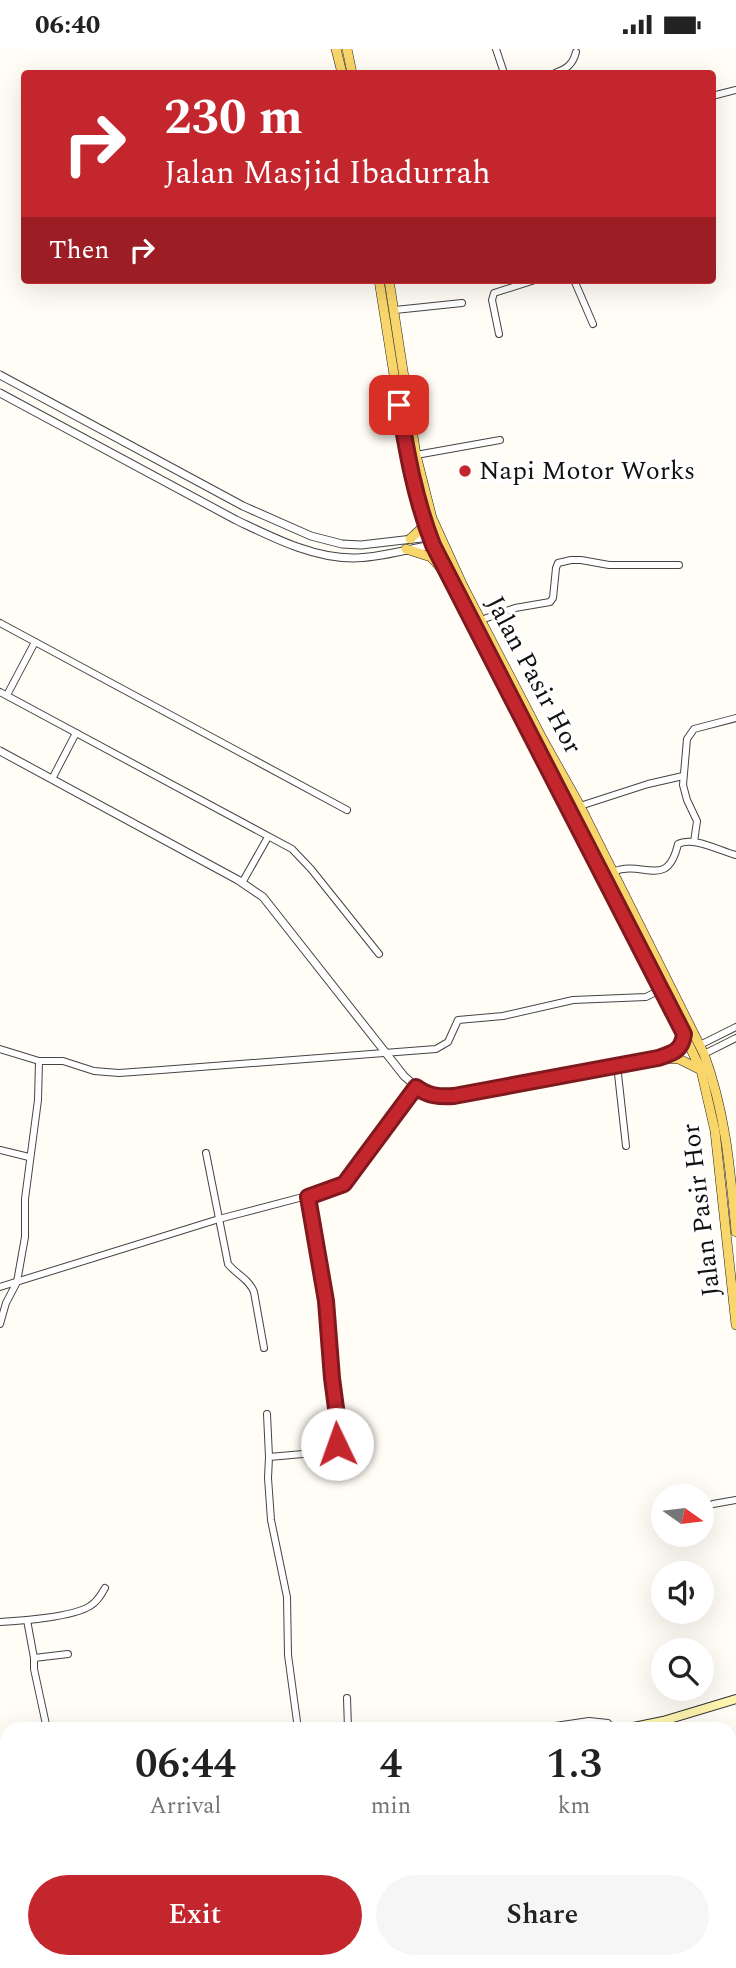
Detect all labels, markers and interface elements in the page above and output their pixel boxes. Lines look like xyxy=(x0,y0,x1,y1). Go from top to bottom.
text: 06:40 xyxy=(35,5,100,45)
text: 230 m xyxy=(164,81,303,156)
icon: right xyxy=(49,98,140,189)
text: Jalan Masjid Ibadurrah xyxy=(164,149,491,198)
text: Then xyxy=(49,230,109,270)
icon: right xyxy=(123,231,161,269)
pin xyxy=(369,375,429,435)
icon: arrive xyxy=(380,386,418,424)
place label: Napi Motor Works xyxy=(479,451,695,491)
marker: Napi Motor Works xyxy=(457,463,473,479)
street label: Jalan Pasir Hor xyxy=(475,589,593,761)
street label: Jalan Pasir Hor xyxy=(671,1121,731,1299)
position arrow xyxy=(300,1407,374,1481)
north arrow xyxy=(651,1484,714,1547)
map controls xyxy=(651,1484,714,1701)
button: sound xyxy=(651,1561,714,1624)
button: search xyxy=(651,1638,714,1701)
text: 06:44 xyxy=(135,1733,236,1796)
text: 4 xyxy=(380,1733,402,1796)
text: 1.3 xyxy=(546,1733,602,1796)
text: Arrival xyxy=(150,1789,221,1824)
text: min xyxy=(371,1789,411,1824)
text: km xyxy=(558,1789,590,1824)
button: Exit xyxy=(28,1875,362,1955)
button: Share xyxy=(376,1875,709,1955)

